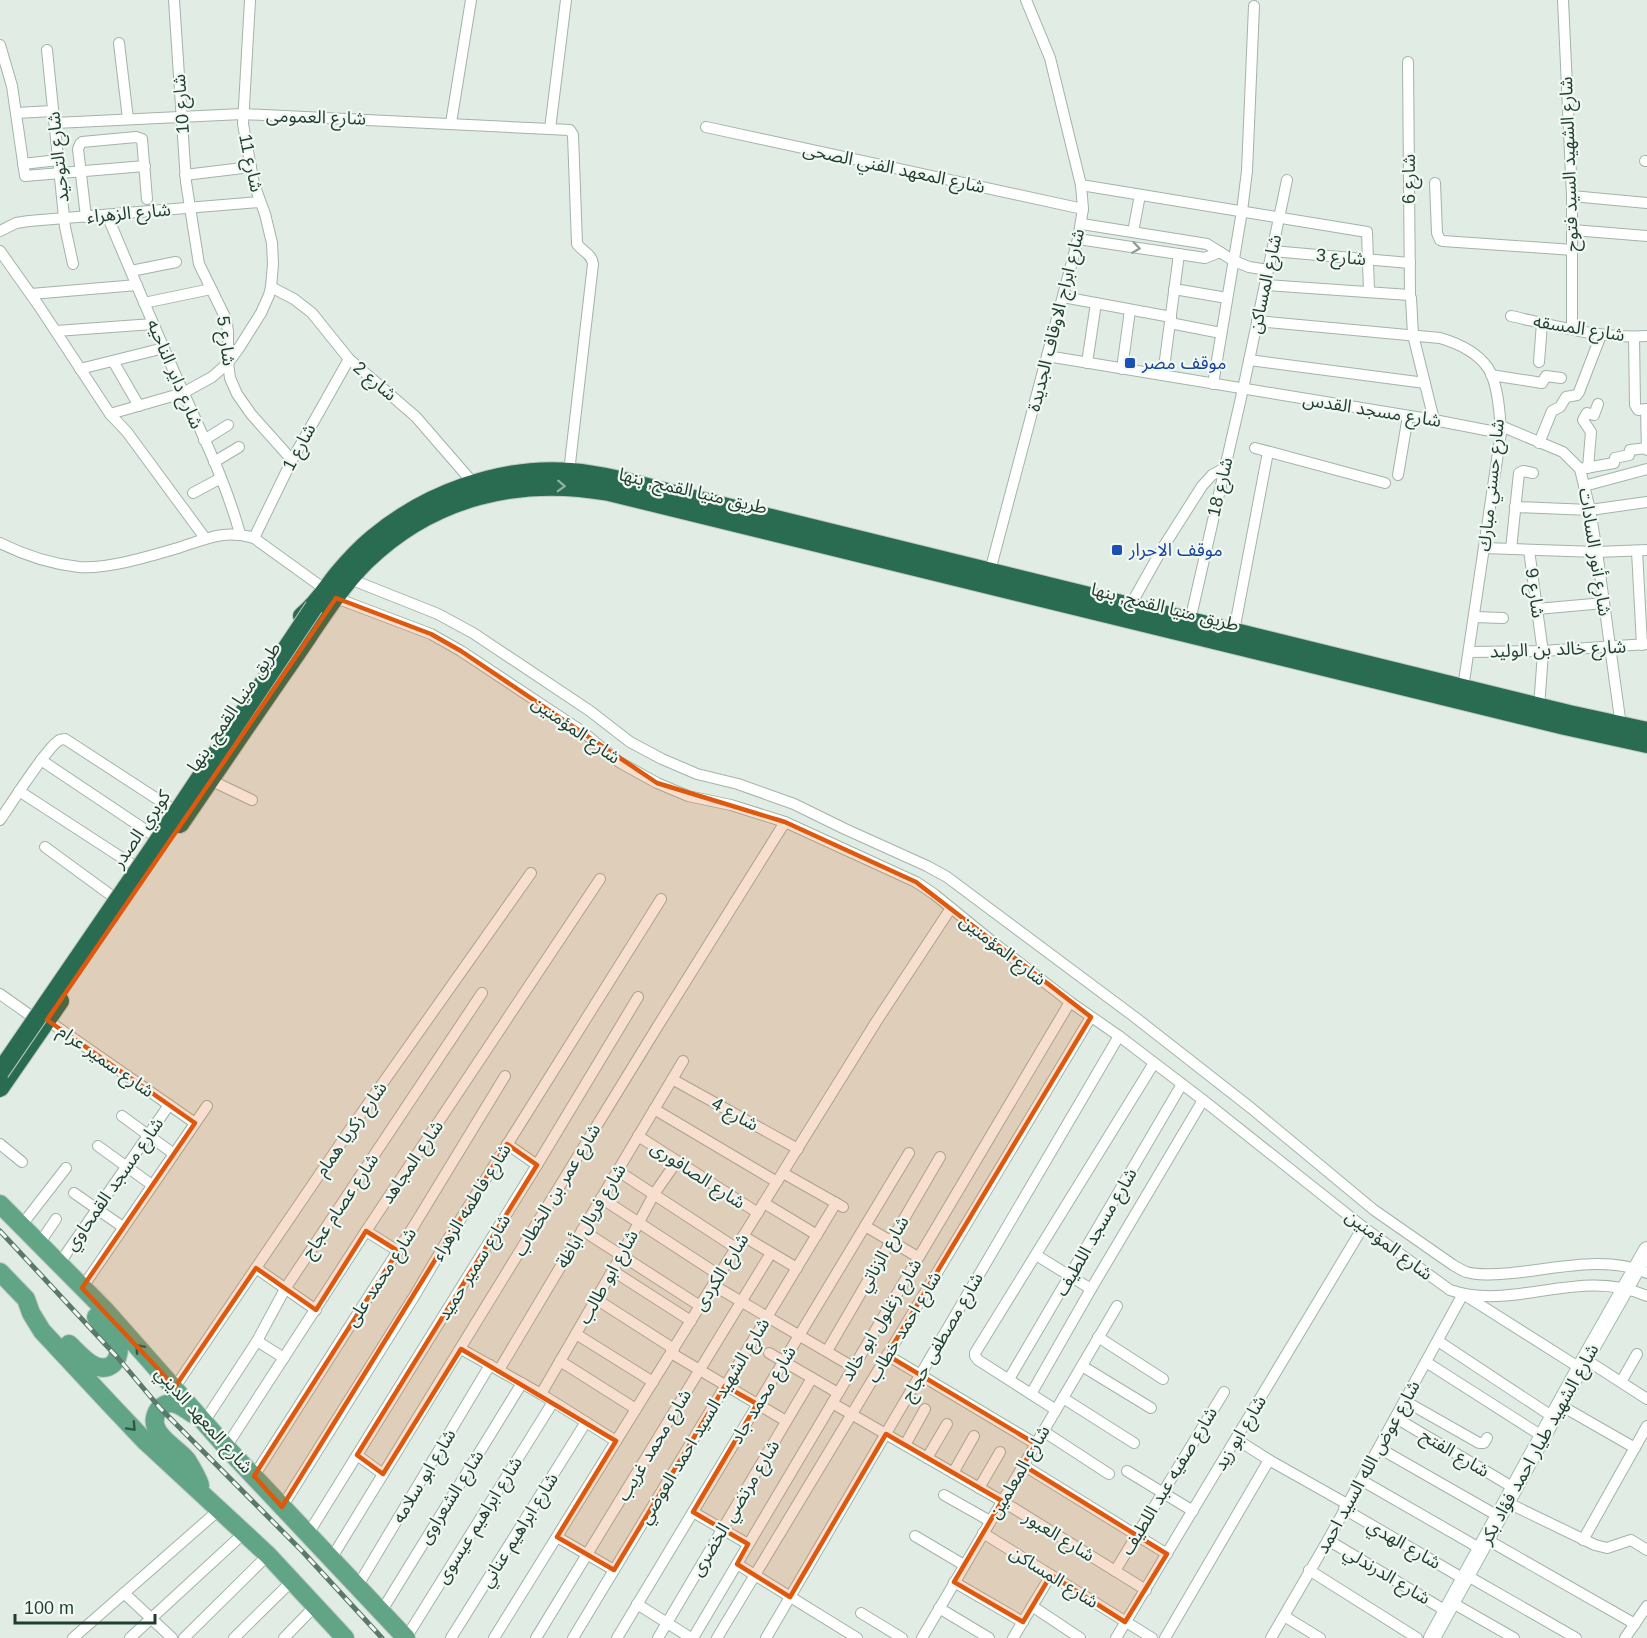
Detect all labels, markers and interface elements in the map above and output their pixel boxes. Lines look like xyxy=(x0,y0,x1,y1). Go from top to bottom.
street label: شارع 10 xyxy=(169,73,197,135)
street label: شارع الشهيد السيد فتوح xyxy=(1556,76,1586,252)
street label: شارع العمومى xyxy=(266,105,366,133)
street label: شارع التوحيد xyxy=(43,110,77,203)
street label: شارع 11 xyxy=(231,132,267,195)
street label: شارع المعهد الفني الصحى xyxy=(800,139,987,201)
street label: شارع 6 xyxy=(1399,154,1423,204)
street label: شارع الزهراء xyxy=(86,199,172,231)
street label: شارع ابراج الاوقاف الجديدة xyxy=(1024,227,1092,414)
street label: شارع المساكن xyxy=(1245,233,1289,336)
one-way arrow xyxy=(1131,241,1141,253)
street label: شارع 3 xyxy=(1315,245,1367,273)
street label: شارع المسقه xyxy=(1531,311,1626,349)
street label: شارع 5 xyxy=(209,315,239,368)
street label: شارع داير الناحيه xyxy=(139,316,207,433)
place label: موقف مصر xyxy=(1141,353,1226,374)
marker: موقف مصر xyxy=(1123,356,1137,370)
street label: شارع 2 xyxy=(347,357,401,408)
street label: شارع مسجد القدس xyxy=(1301,389,1443,435)
street label: شارع حسني مبارك xyxy=(1474,418,1512,553)
street label: شارع 1 xyxy=(278,420,323,476)
street label: شارع 18 xyxy=(1203,455,1240,519)
street label: طريق منيا القمح, بنها xyxy=(616,464,769,521)
one-way arrow xyxy=(556,480,565,492)
street label: شارع أنور السادات xyxy=(1571,486,1616,618)
place label: موقف الاحرار xyxy=(1128,540,1223,561)
marker: موقف الاحرار xyxy=(1110,543,1124,557)
street label: شارع 9 xyxy=(1518,567,1548,620)
street label: طريق منيا القمح, بنها xyxy=(1088,579,1241,638)
street label: شارع خالد بن الوليد xyxy=(1489,637,1627,665)
street label: طريق منيا القمح, بنها xyxy=(183,639,287,777)
street label: شارع المؤمنين xyxy=(526,692,624,771)
street label: كوبري الصدر xyxy=(107,786,177,874)
street label: شارع المؤمنين xyxy=(954,910,1050,993)
street label: شارع سمير عرام xyxy=(52,1021,158,1105)
street label: شارع زكريا همام xyxy=(311,1078,394,1182)
street label: شارع 4 xyxy=(706,1093,762,1138)
street label: شارع مسجد القمحاوي xyxy=(61,1114,171,1257)
street label: شارع المجاهد xyxy=(377,1117,450,1210)
street label: شارع عمر بن الخطاب xyxy=(510,1120,608,1262)
street label: شارع الصافورى xyxy=(645,1137,749,1216)
street label: شارع فاطمه الزهراء xyxy=(427,1140,518,1266)
street label: شارع عصام عجاج xyxy=(297,1150,386,1265)
street label: شارع فريال أباظة xyxy=(551,1160,633,1274)
street label: شارع مسجد اللطيف xyxy=(1051,1164,1144,1302)
street label: شارع المؤمنين xyxy=(1339,1206,1436,1287)
street label: شارع سمير حميد xyxy=(434,1210,518,1326)
street label: شارع الزناتي xyxy=(853,1212,916,1298)
street label: شارع محمد على xyxy=(342,1224,424,1332)
street label: شارع ابو طالب xyxy=(574,1226,646,1329)
street label: شارع الكردى xyxy=(689,1230,756,1316)
street label: شارع زغلول ابو خالد xyxy=(837,1255,929,1387)
street label: شارع احمد خطاب xyxy=(863,1268,949,1388)
street label: شارع مصطفى حجاج xyxy=(897,1269,990,1407)
street label: شارع الشهيد السيد احمد العوضي xyxy=(635,1314,777,1530)
street label: شارع الشهيد طيار احمد فؤاد بكر xyxy=(1475,1340,1606,1550)
street label: شارع محمد جاد xyxy=(726,1343,803,1450)
one-way arrow xyxy=(135,1344,146,1354)
street label: شارع المعهد الديني xyxy=(148,1363,257,1480)
street label: شارع عوض الله السيد احمد xyxy=(1312,1377,1427,1559)
street label: شارع محمد غريب xyxy=(613,1386,699,1507)
street label: شارع ابو زيد xyxy=(1210,1392,1274,1476)
street label: شارع صفيه عبد اللطيف xyxy=(1117,1403,1225,1561)
one-way arrow xyxy=(125,1420,136,1431)
street label: شارع المعلمين xyxy=(984,1422,1057,1524)
street label: شارع الفتح xyxy=(1415,1425,1493,1485)
street label: شارع ابو سلامه xyxy=(388,1426,463,1529)
street label: شارع مرتضي الخضرى xyxy=(686,1436,787,1582)
street label: شارع الشعراوى xyxy=(414,1447,491,1550)
street label: شارع ابراهيم عيسوى xyxy=(432,1453,529,1589)
street label: شارع ابراهيم عناني xyxy=(476,1469,566,1593)
street label: شارع العبور xyxy=(1017,1506,1098,1569)
street label: شارع الهدي xyxy=(1362,1515,1444,1576)
street label: شارع الدرندلي xyxy=(1338,1541,1434,1612)
street label: شارع المساكن xyxy=(1004,1542,1102,1616)
scale bar xyxy=(15,1587,154,1625)
text: 100 m xyxy=(24,1598,74,1618)

